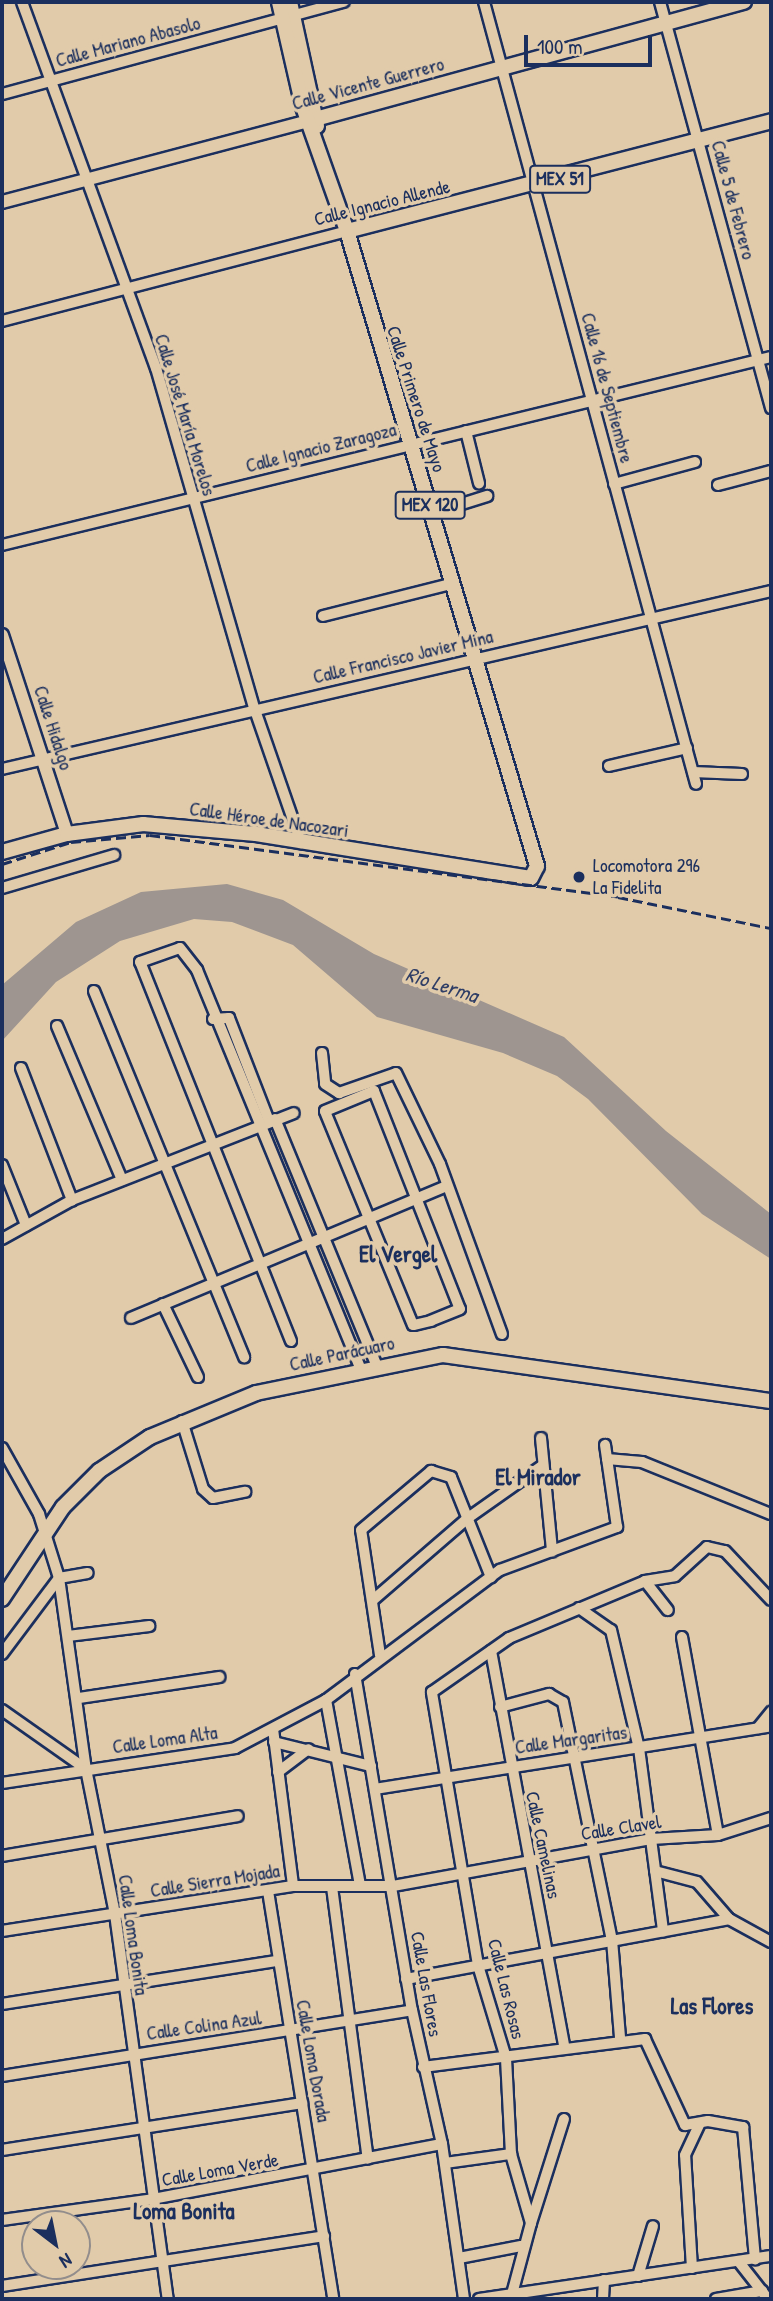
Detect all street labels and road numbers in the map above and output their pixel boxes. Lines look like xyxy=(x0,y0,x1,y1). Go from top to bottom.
street label: Calle Mariano Abasolo xyxy=(53,12,203,72)
street label: Calle Vicente Guerrero xyxy=(290,53,446,115)
street label: Calle 5 de Febrero xyxy=(706,138,760,262)
road number: MEX 51 xyxy=(528,164,592,194)
street label: Calle Ignacio Allende xyxy=(312,175,452,231)
street label: Calle 16 de Septiembre xyxy=(576,310,638,466)
street label: Calle Primero de Mayo xyxy=(382,323,450,475)
street label: Calle José María Morelos xyxy=(150,331,220,499)
street label: Calle Ignacio Zaragoza xyxy=(243,418,399,478)
road number: MEX 120 xyxy=(393,490,467,520)
street label: Calle Francisco Javier Mina xyxy=(311,625,495,689)
street label: Calle Hidalgo xyxy=(29,683,77,773)
street label: Calle Héroe de Nacozari xyxy=(188,798,350,842)
street label: Calle Parácuaro xyxy=(287,1332,397,1376)
street label: Calle Loma Alta xyxy=(111,1721,219,1759)
street label: Calle Margaritas xyxy=(514,1721,628,1759)
street label: Calle Camelinas xyxy=(521,1789,565,1901)
street label: Calle Clavel xyxy=(579,1810,663,1846)
street label: Calle Sierra Mojada xyxy=(149,1860,281,1902)
street label: Calle Loma Bonita xyxy=(113,1873,153,1997)
street label: Calle Las Flores xyxy=(406,1930,446,2038)
street label: Calle Las Rosas xyxy=(483,1936,529,2042)
street label: Calle Loma Dorada xyxy=(291,1998,335,2124)
street label: Calle Colina Azul xyxy=(145,2007,263,2045)
street label: Calle Loma Verde xyxy=(160,2149,280,2191)

